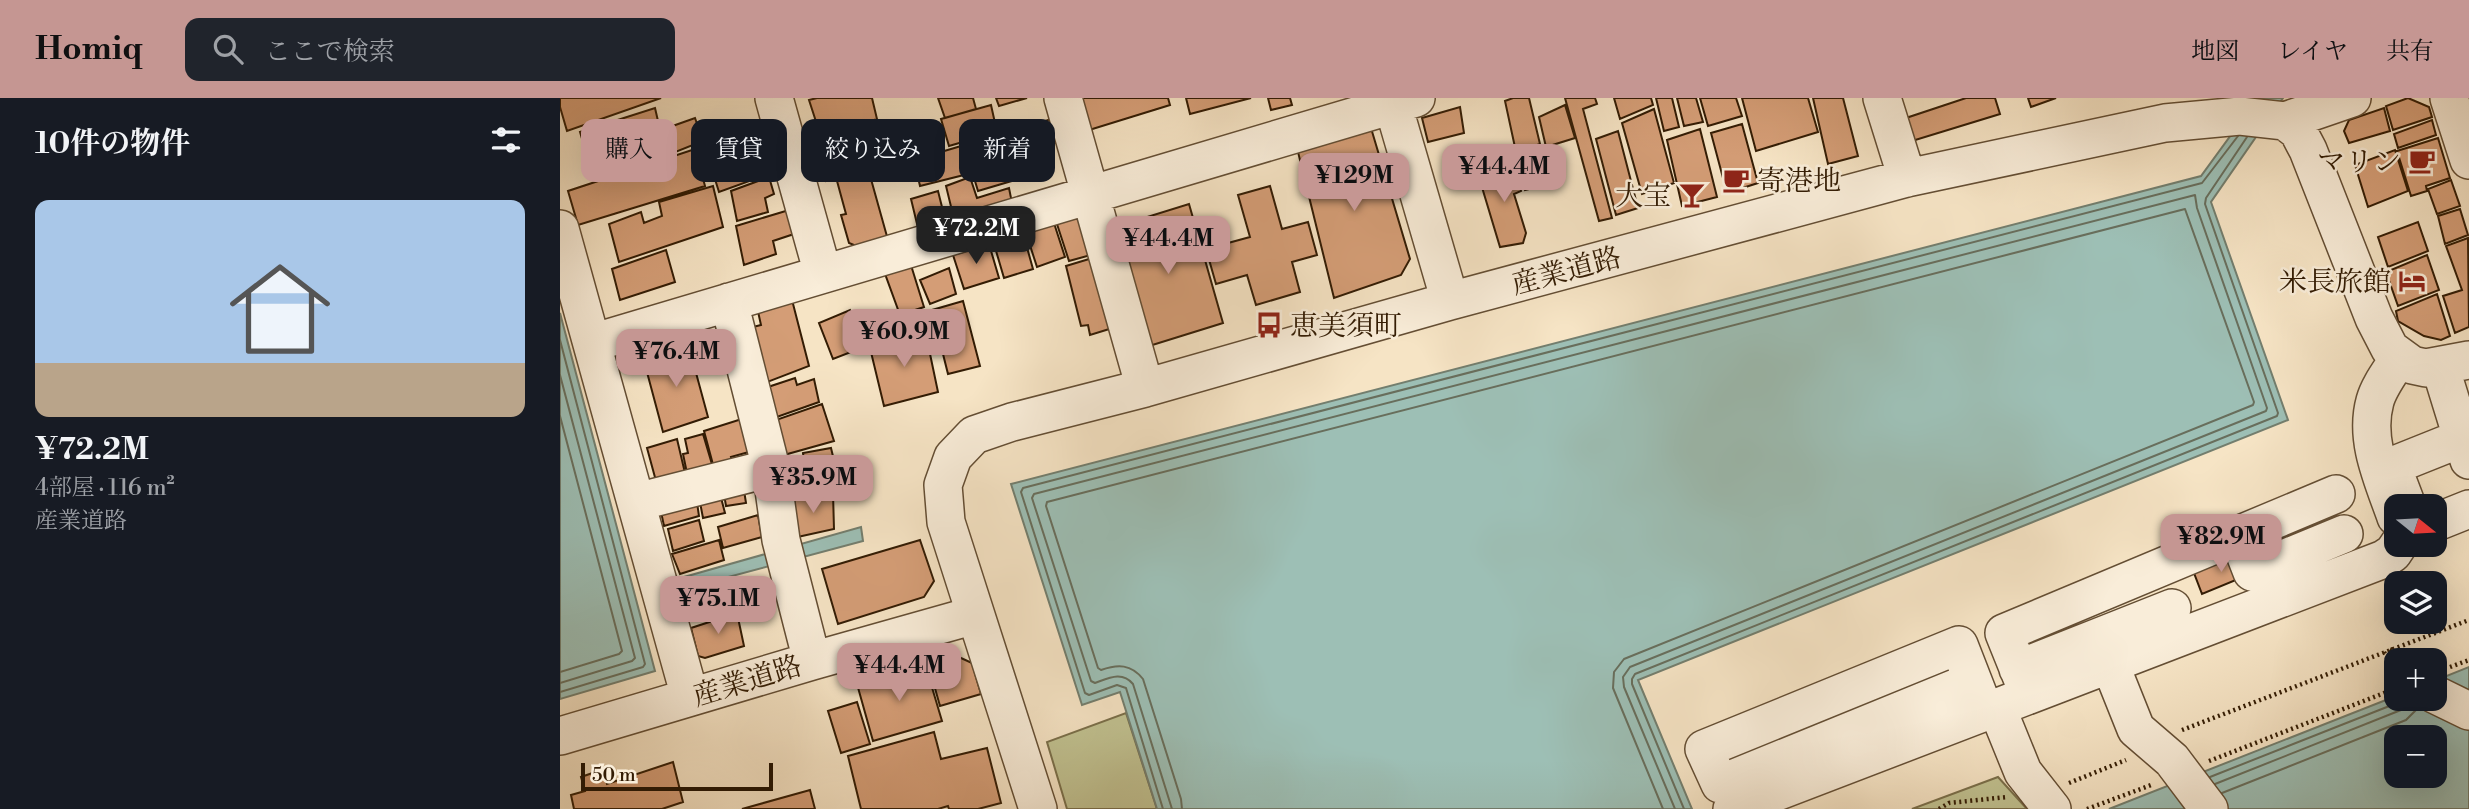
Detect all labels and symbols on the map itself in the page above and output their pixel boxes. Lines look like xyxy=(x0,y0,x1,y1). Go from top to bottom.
pin: ¥44.4M xyxy=(1447,144,1561,204)
place label: マリン xyxy=(2317,145,2401,180)
cafe icon: マリン xyxy=(2407,146,2437,176)
pin: ¥129M xyxy=(1305,153,1403,213)
place label: 寄港地 xyxy=(1757,164,1841,199)
cafe icon: 寄港地 xyxy=(1721,165,1751,195)
place label: 大宝 xyxy=(1615,179,1671,214)
bar icon: 大宝 xyxy=(1677,180,1707,210)
pin: ¥72.2M xyxy=(919,206,1033,266)
pin: ¥44.4M xyxy=(1111,216,1225,276)
street label: 産業道路 xyxy=(1508,240,1625,303)
place label: 米長旅館 xyxy=(2279,265,2391,300)
hotel icon: 米長旅館 xyxy=(2397,266,2427,296)
place label: 恵美須町 xyxy=(1290,309,1402,344)
pin: ¥60.9M xyxy=(847,310,961,369)
bus stop icon: 恵美須町 xyxy=(1254,310,1284,340)
pin: ¥76.4M xyxy=(619,330,733,389)
pin: ¥35.9M xyxy=(756,456,870,515)
north arrow xyxy=(2384,494,2446,556)
pin: ¥82.9M xyxy=(2164,514,2278,574)
pin: ¥75.1M xyxy=(661,576,775,636)
pin: ¥44.4M xyxy=(842,644,956,703)
street label: 産業道路 xyxy=(689,648,806,715)
scale bar xyxy=(581,760,774,792)

